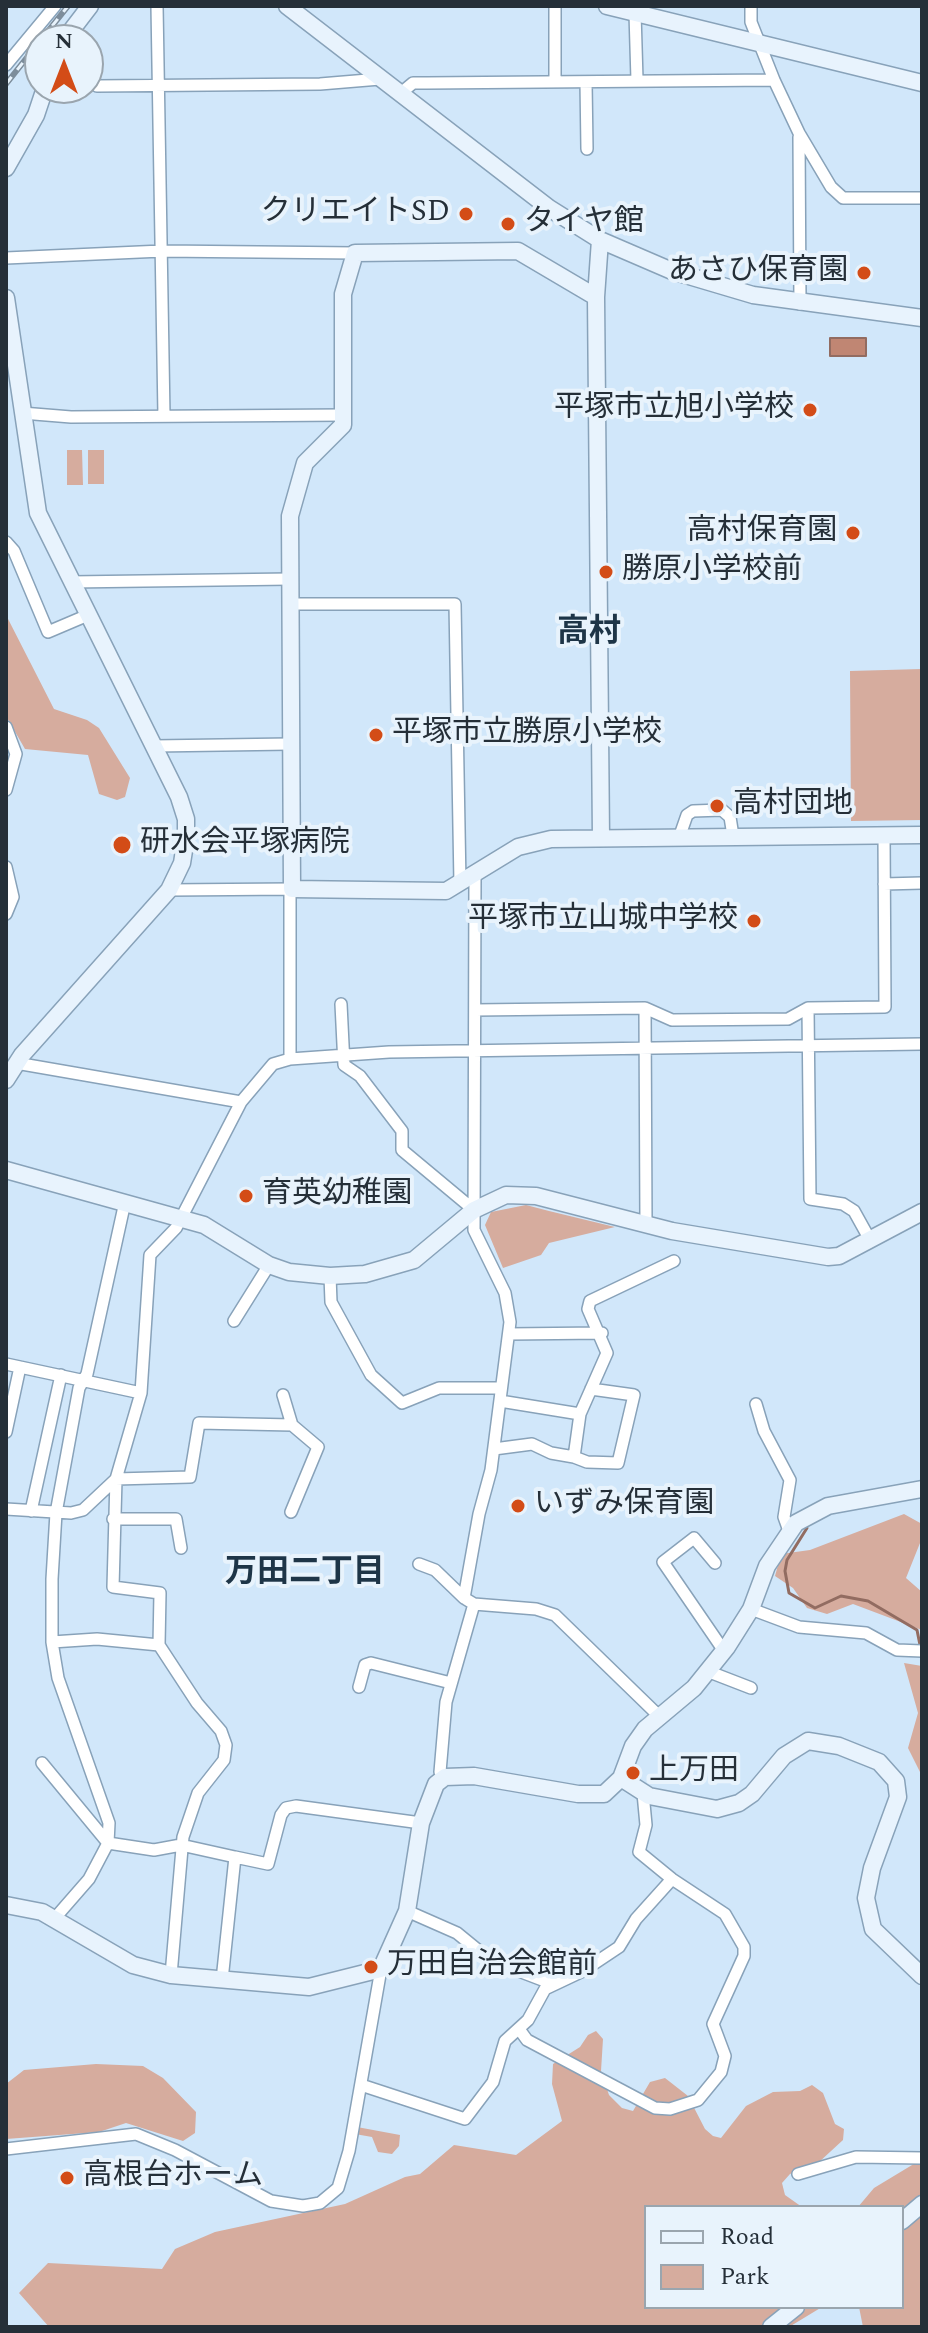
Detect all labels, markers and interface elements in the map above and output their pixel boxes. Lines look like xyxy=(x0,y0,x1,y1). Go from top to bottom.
north arrow xyxy=(24,24,104,104)
text: N xyxy=(55,25,73,58)
place label: クリエイトSD xyxy=(261,196,450,232)
marker: クリエイトSD xyxy=(457,205,475,223)
place label: タイヤ館 xyxy=(524,206,644,242)
marker: タイヤ館 xyxy=(499,215,517,233)
place label: あさひ保育園 xyxy=(668,255,848,291)
marker: あさひ保育園 xyxy=(855,264,873,282)
place label: 平塚市立旭小学校 xyxy=(554,392,794,428)
marker: 平塚市立旭小学校 xyxy=(801,401,819,419)
place label: 高村保育園 xyxy=(687,515,837,551)
marker: 高村保育園 xyxy=(844,524,862,542)
place label: 勝原小学校前 xyxy=(622,554,802,590)
marker: 勝原小学校前 xyxy=(597,563,615,581)
district label: 高村 xyxy=(557,616,621,654)
place label: 平塚市立勝原小学校 xyxy=(392,717,662,753)
marker: 平塚市立勝原小学校 xyxy=(367,726,385,744)
place label: 高村団地 xyxy=(733,788,853,824)
marker: 高村団地 xyxy=(708,797,726,815)
place label: 研水会平塚病院 xyxy=(140,827,350,863)
marker: 研水会平塚病院 xyxy=(111,834,133,856)
place label: 平塚市立山城中学校 xyxy=(468,903,738,939)
marker: 平塚市立山城中学校 xyxy=(745,912,763,930)
place label: 育英幼稚園 xyxy=(262,1178,412,1214)
marker: 育英幼稚園 xyxy=(237,1187,255,1205)
place label: いずみ保育園 xyxy=(534,1488,714,1524)
marker: いずみ保育園 xyxy=(509,1497,527,1515)
district label: 万田二丁目 xyxy=(225,1556,385,1594)
place label: 上万田 xyxy=(649,1755,739,1791)
marker: 上万田 xyxy=(624,1764,642,1782)
place label: 万田自治会館前 xyxy=(387,1949,597,1985)
marker: 万田自治会館前 xyxy=(362,1958,380,1976)
place label: 高根台ホーム xyxy=(83,2160,263,2196)
marker: 高根台ホーム xyxy=(58,2169,76,2187)
legend xyxy=(644,2205,904,2309)
text: Road xyxy=(720,2219,774,2255)
text: Park xyxy=(720,2259,770,2295)

